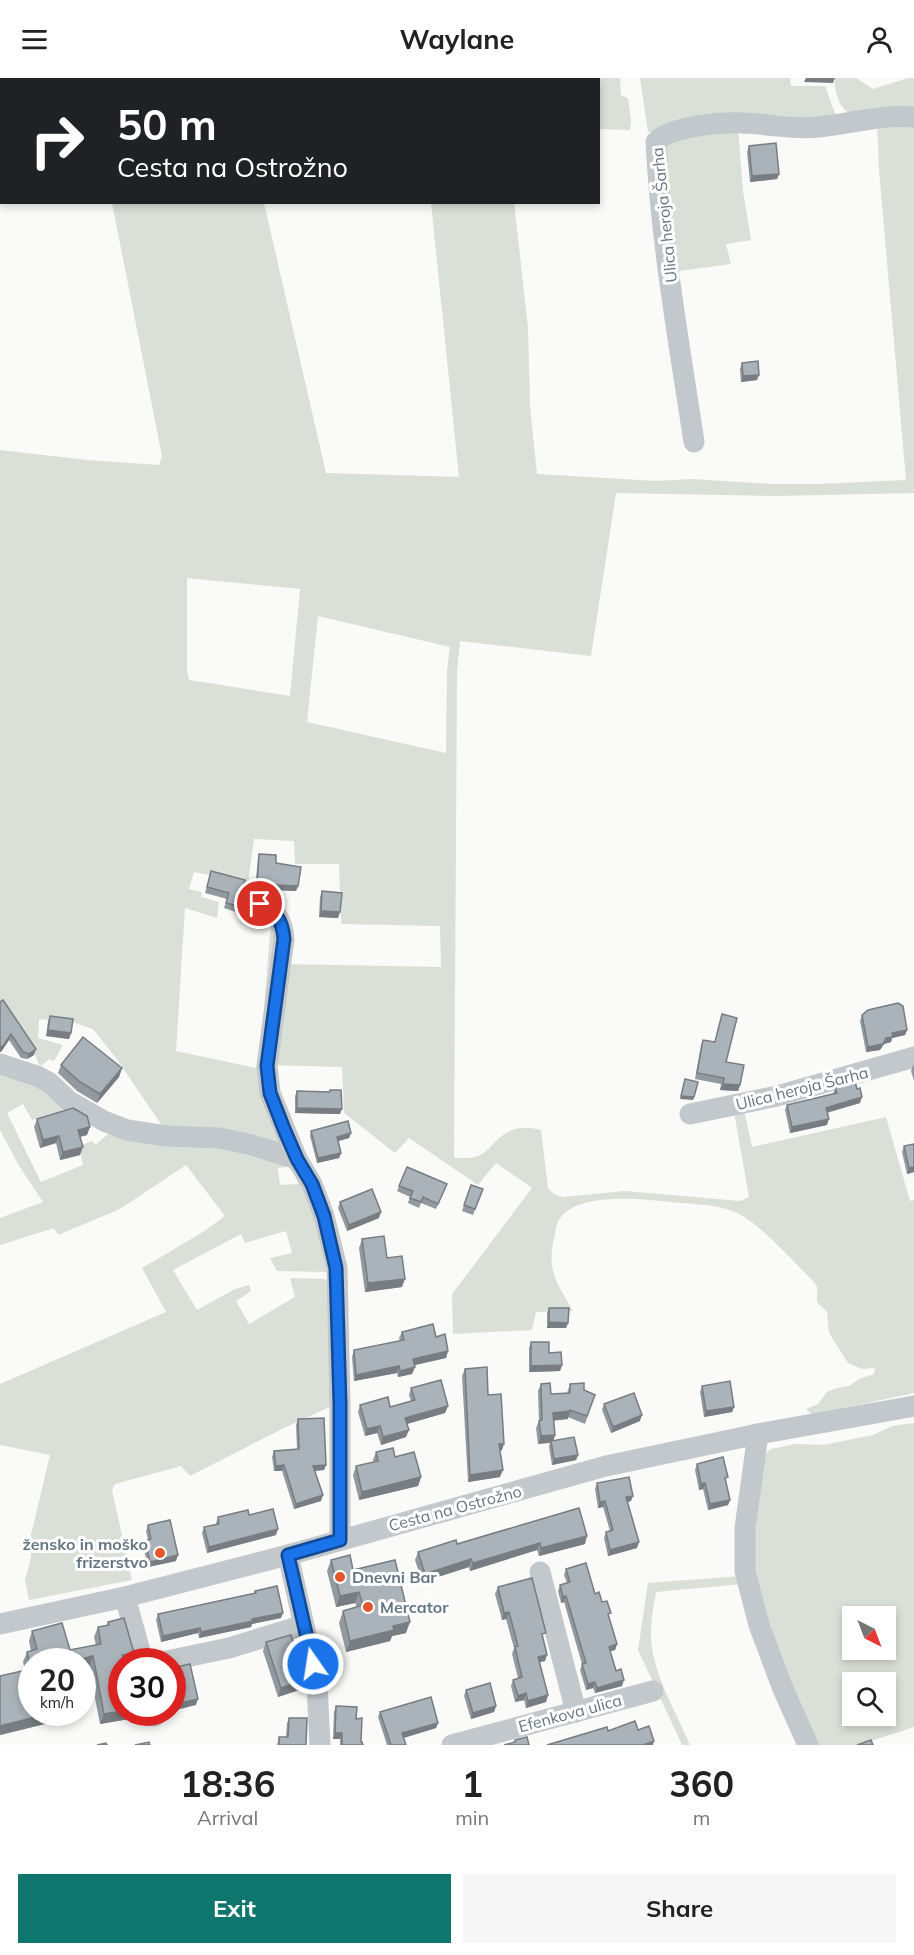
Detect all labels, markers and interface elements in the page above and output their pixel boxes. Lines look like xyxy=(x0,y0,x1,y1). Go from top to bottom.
text: Waylane xyxy=(400,22,514,56)
icon: menu xyxy=(18,23,51,56)
icon: person xyxy=(863,23,896,56)
text: 50 m xyxy=(117,98,217,151)
icon: right xyxy=(18,102,96,180)
street label: Ulica heroja Šarha xyxy=(647,146,681,284)
text: Cesta na Ostrožno xyxy=(117,150,348,184)
pin xyxy=(234,878,285,929)
icon: arrive xyxy=(243,887,276,920)
street label: Ulica heroja Šarha xyxy=(734,1062,870,1114)
street label: Cesta na Ostrožno xyxy=(386,1481,524,1535)
place label: žensko in moško frizerstvo xyxy=(23,1534,148,1572)
marker: žensko in moško frizerstvo xyxy=(153,1546,167,1560)
place label: Dnevni Bar xyxy=(352,1567,437,1587)
marker: Dnevni Bar xyxy=(333,1570,347,1584)
place label: Mercator xyxy=(380,1597,449,1617)
marker: Mercator xyxy=(361,1600,375,1614)
north arrow xyxy=(842,1606,896,1660)
map controls xyxy=(842,1606,896,1726)
position arrow xyxy=(281,1632,345,1696)
speed limit sign: 30 xyxy=(108,1648,186,1726)
text: 20 xyxy=(39,1661,75,1699)
button: search xyxy=(842,1672,896,1726)
street label: Efenkova ulica xyxy=(516,1690,624,1736)
text: km/h xyxy=(40,1693,74,1712)
text: 18:36 xyxy=(180,1761,275,1806)
text: 1 xyxy=(461,1761,483,1806)
text: 360 xyxy=(669,1761,734,1806)
text: Arrival xyxy=(197,1805,258,1830)
text: min xyxy=(455,1805,489,1830)
text: m xyxy=(693,1805,710,1830)
button: Exit xyxy=(18,1874,451,1943)
button: Share xyxy=(463,1874,896,1943)

